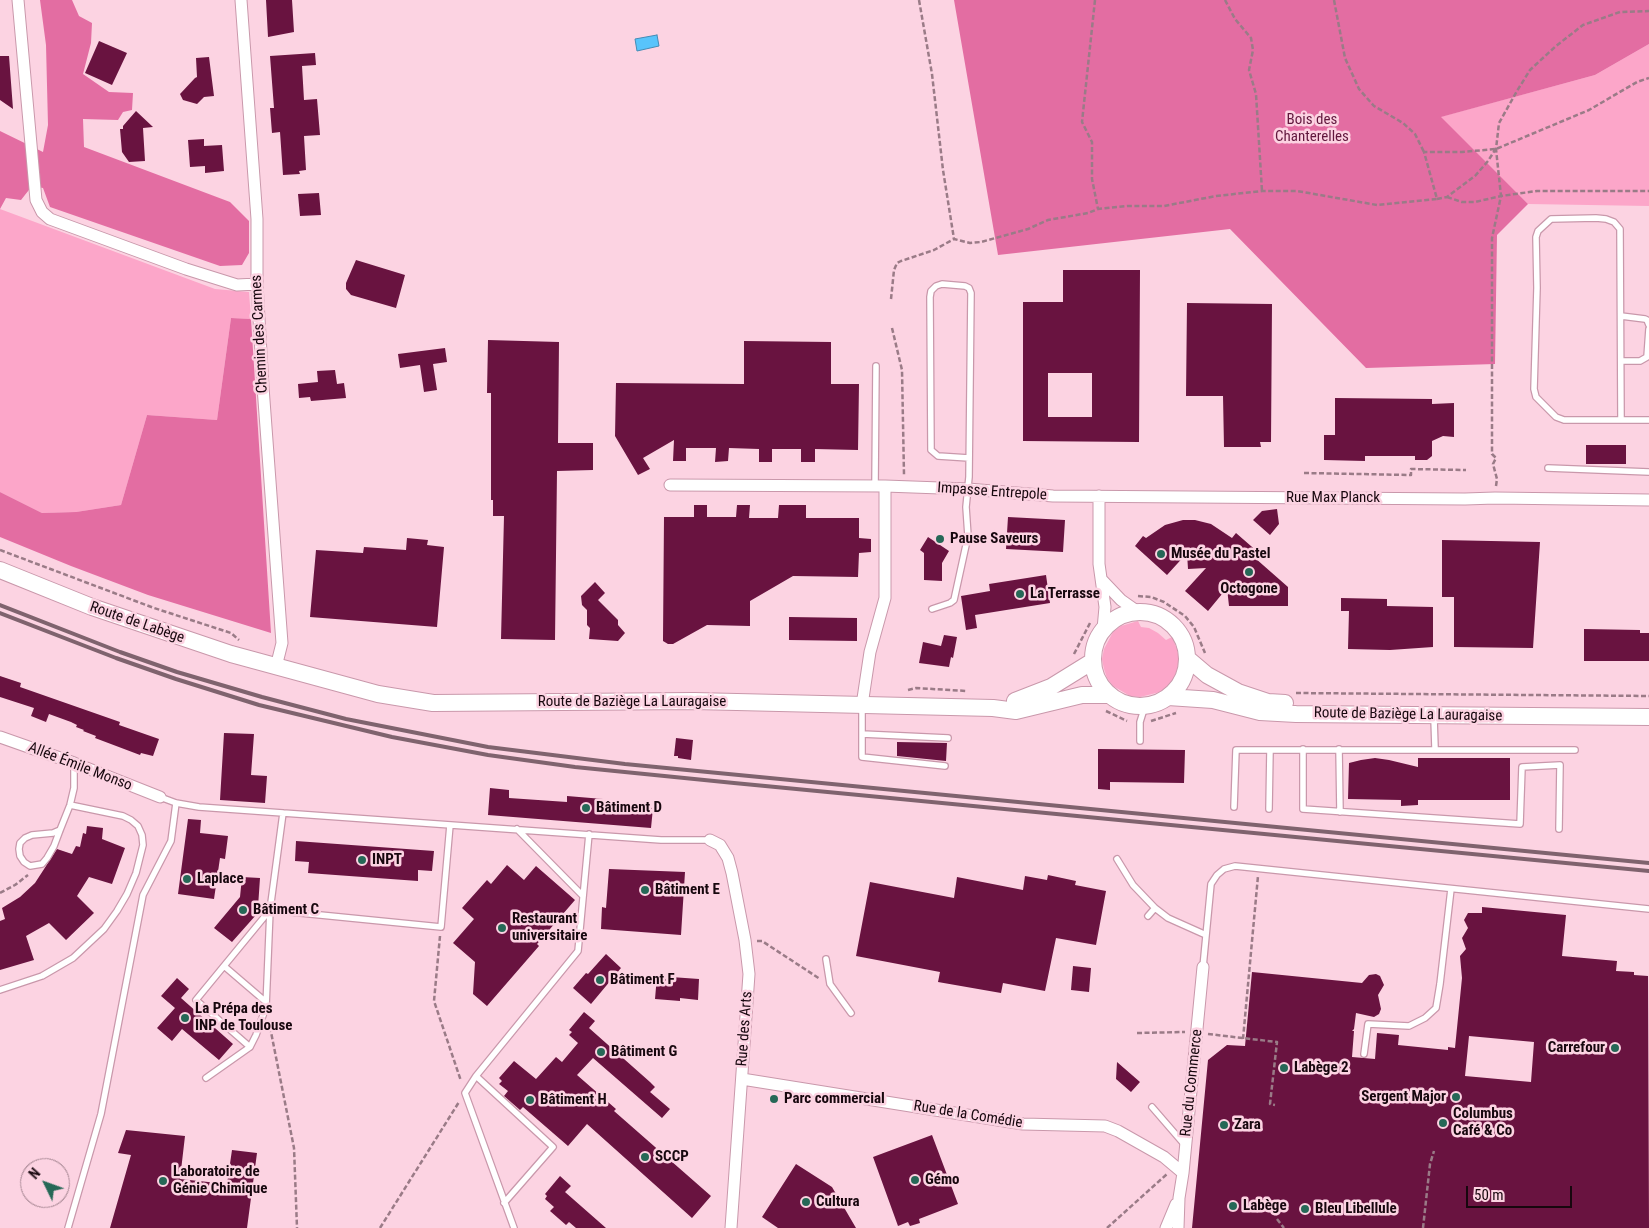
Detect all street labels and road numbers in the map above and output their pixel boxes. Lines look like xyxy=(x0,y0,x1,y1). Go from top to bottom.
street label: Chemin des Carmes xyxy=(248,274,272,394)
street label: Impasse Entrepole xyxy=(937,479,1047,505)
street label: Rue Max Planck xyxy=(1286,489,1380,507)
street label: Route de Labège xyxy=(87,598,187,648)
street label: Route de Baziège La Lauragaise xyxy=(538,693,726,711)
street label: Route de Baziège La Lauragaise xyxy=(1314,704,1502,726)
street label: Allée Émile Monso xyxy=(26,739,134,795)
street label: Rue des Arts xyxy=(733,991,757,1067)
street label: Rue du Commerce xyxy=(1177,1028,1207,1138)
street label: Rue de la Comédie xyxy=(912,1098,1024,1132)

